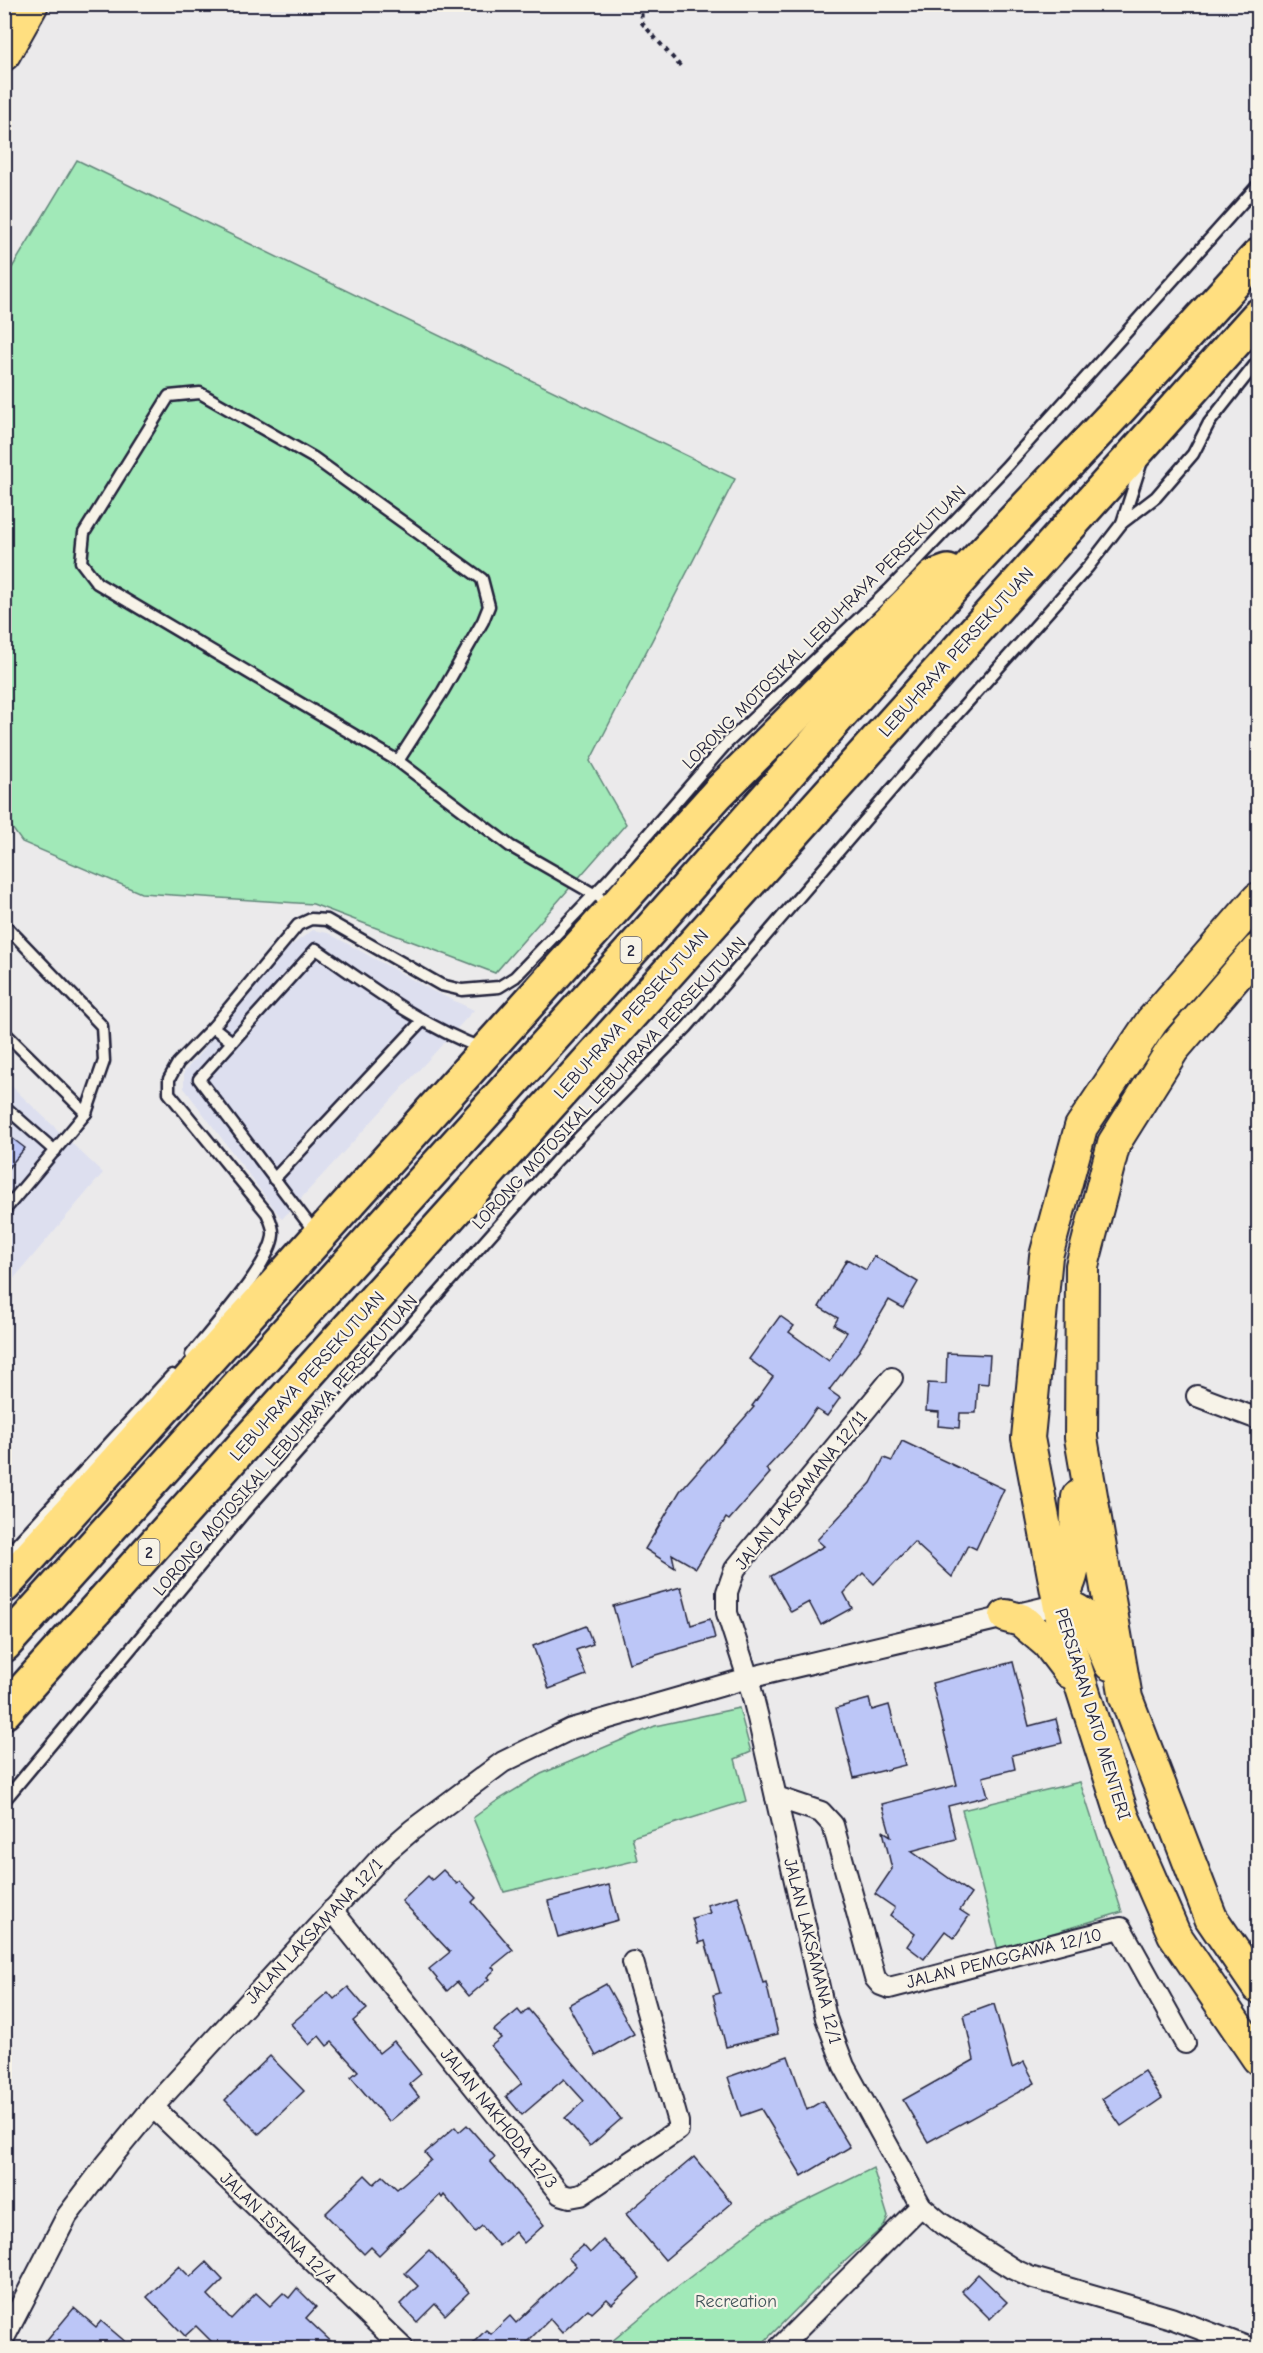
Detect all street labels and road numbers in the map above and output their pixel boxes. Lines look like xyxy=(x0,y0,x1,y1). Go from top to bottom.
street label: LORONG MOTOSIKAL LEBUHRAYA PERSEKUTUAN xyxy=(678,481,970,773)
street label: LEBUHRAYA PERSEKUTUAN xyxy=(874,563,1038,741)
street label: LEBUHRAYA PERSEKUTUAN xyxy=(550,925,713,1103)
street label: LORONG MOTOSIKAL LEBUHRAYA PERSEKUTUAN xyxy=(468,933,751,1234)
road number: 2 xyxy=(620,937,642,963)
street label: LEBUHRAYA PERSEKUTUAN xyxy=(226,1287,389,1465)
street label: LORONG MOTOSIKAL LEBUHRAYA PERSEKUTUAN xyxy=(149,1290,422,1600)
street label: JALAN LAKSAMANA 12/11 xyxy=(731,1407,872,1574)
road number: 2 xyxy=(138,1539,160,1565)
street label: PERSIARAN DATO MENTERI xyxy=(1050,1606,1135,1823)
street label: JALAN LAKSAMANA 12/1 xyxy=(241,1854,387,2008)
street label: JALAN LAKSAMANA 12/1 xyxy=(779,1856,846,2046)
street label: JALAN PEMGGAWA 12/10 xyxy=(904,1924,1104,1993)
street label: JALAN NAKHODA 12/3 xyxy=(436,2044,562,2193)
street label: JALAN ISTANA 12/4 xyxy=(215,2168,340,2289)

